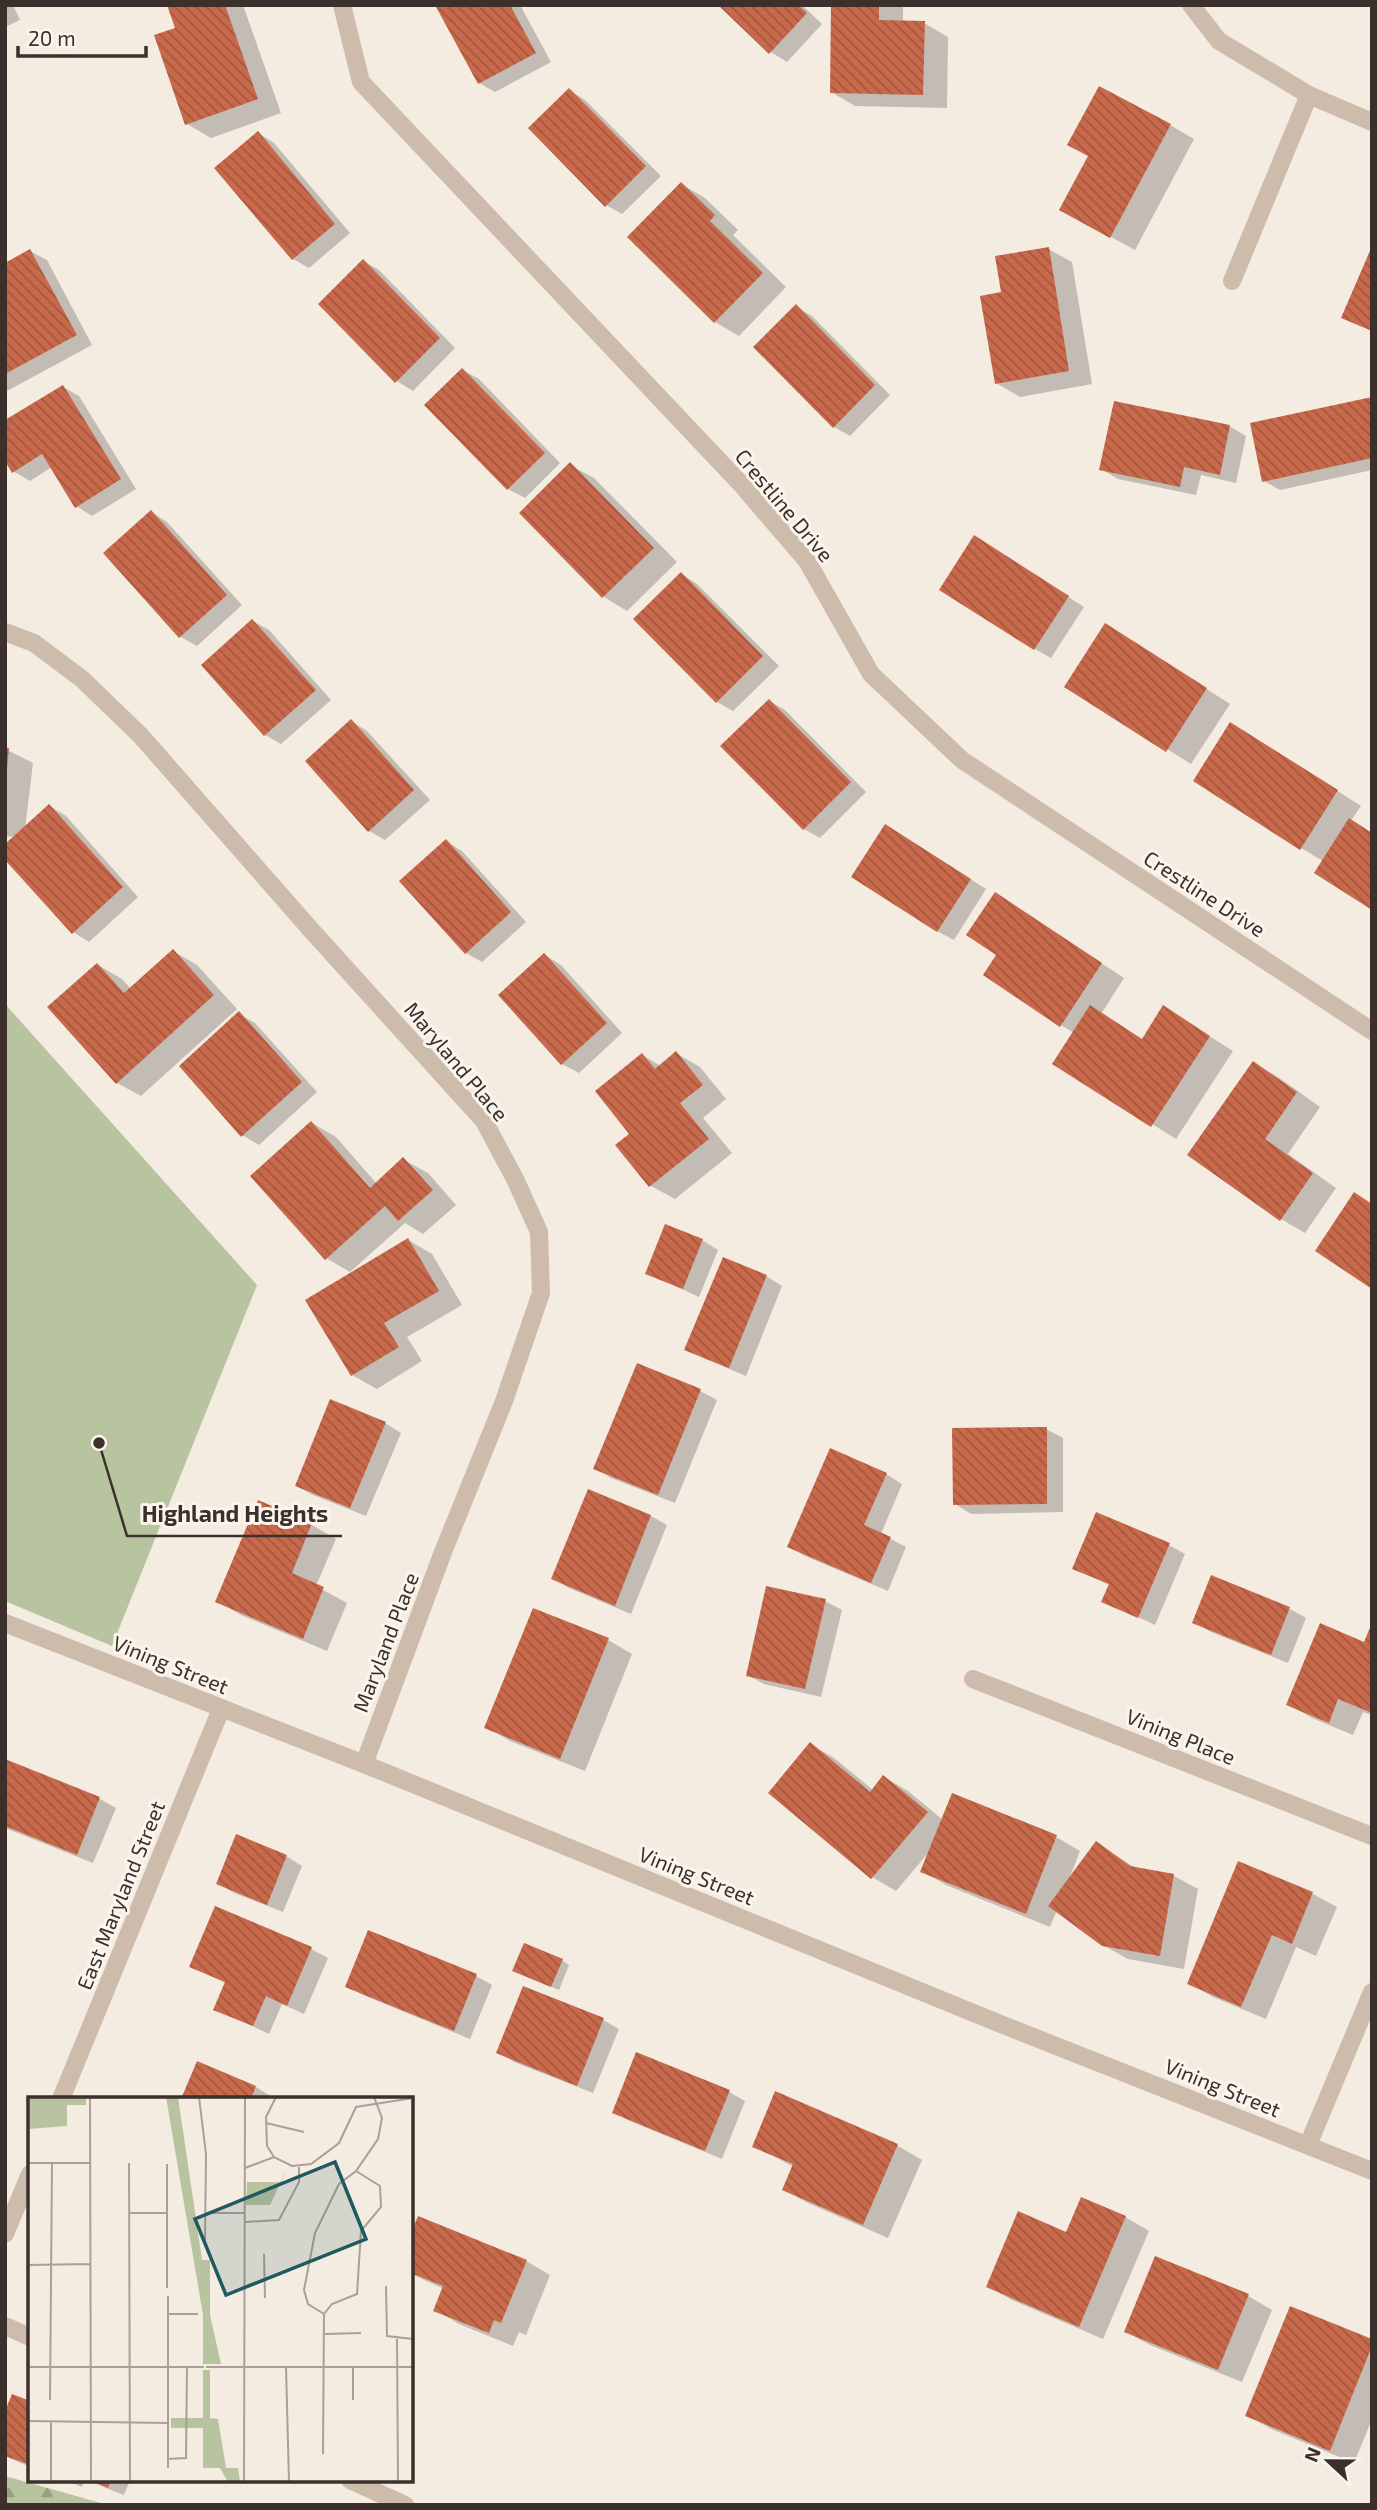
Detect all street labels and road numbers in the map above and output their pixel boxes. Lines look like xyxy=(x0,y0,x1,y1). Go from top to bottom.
street label: Crestline Drive xyxy=(731,444,839,566)
street label: Crestline Drive xyxy=(1140,845,1270,941)
street label: Maryland Place xyxy=(400,996,514,1126)
street label: Maryland Place xyxy=(347,1569,423,1715)
street label: Vining Street xyxy=(110,1629,232,1699)
street label: Vining Place xyxy=(1123,1703,1239,1769)
street label: East Maryland Street xyxy=(71,1797,169,1993)
street label: Vining Street xyxy=(636,1840,758,1910)
street label: Vining Street xyxy=(1162,2052,1284,2122)

